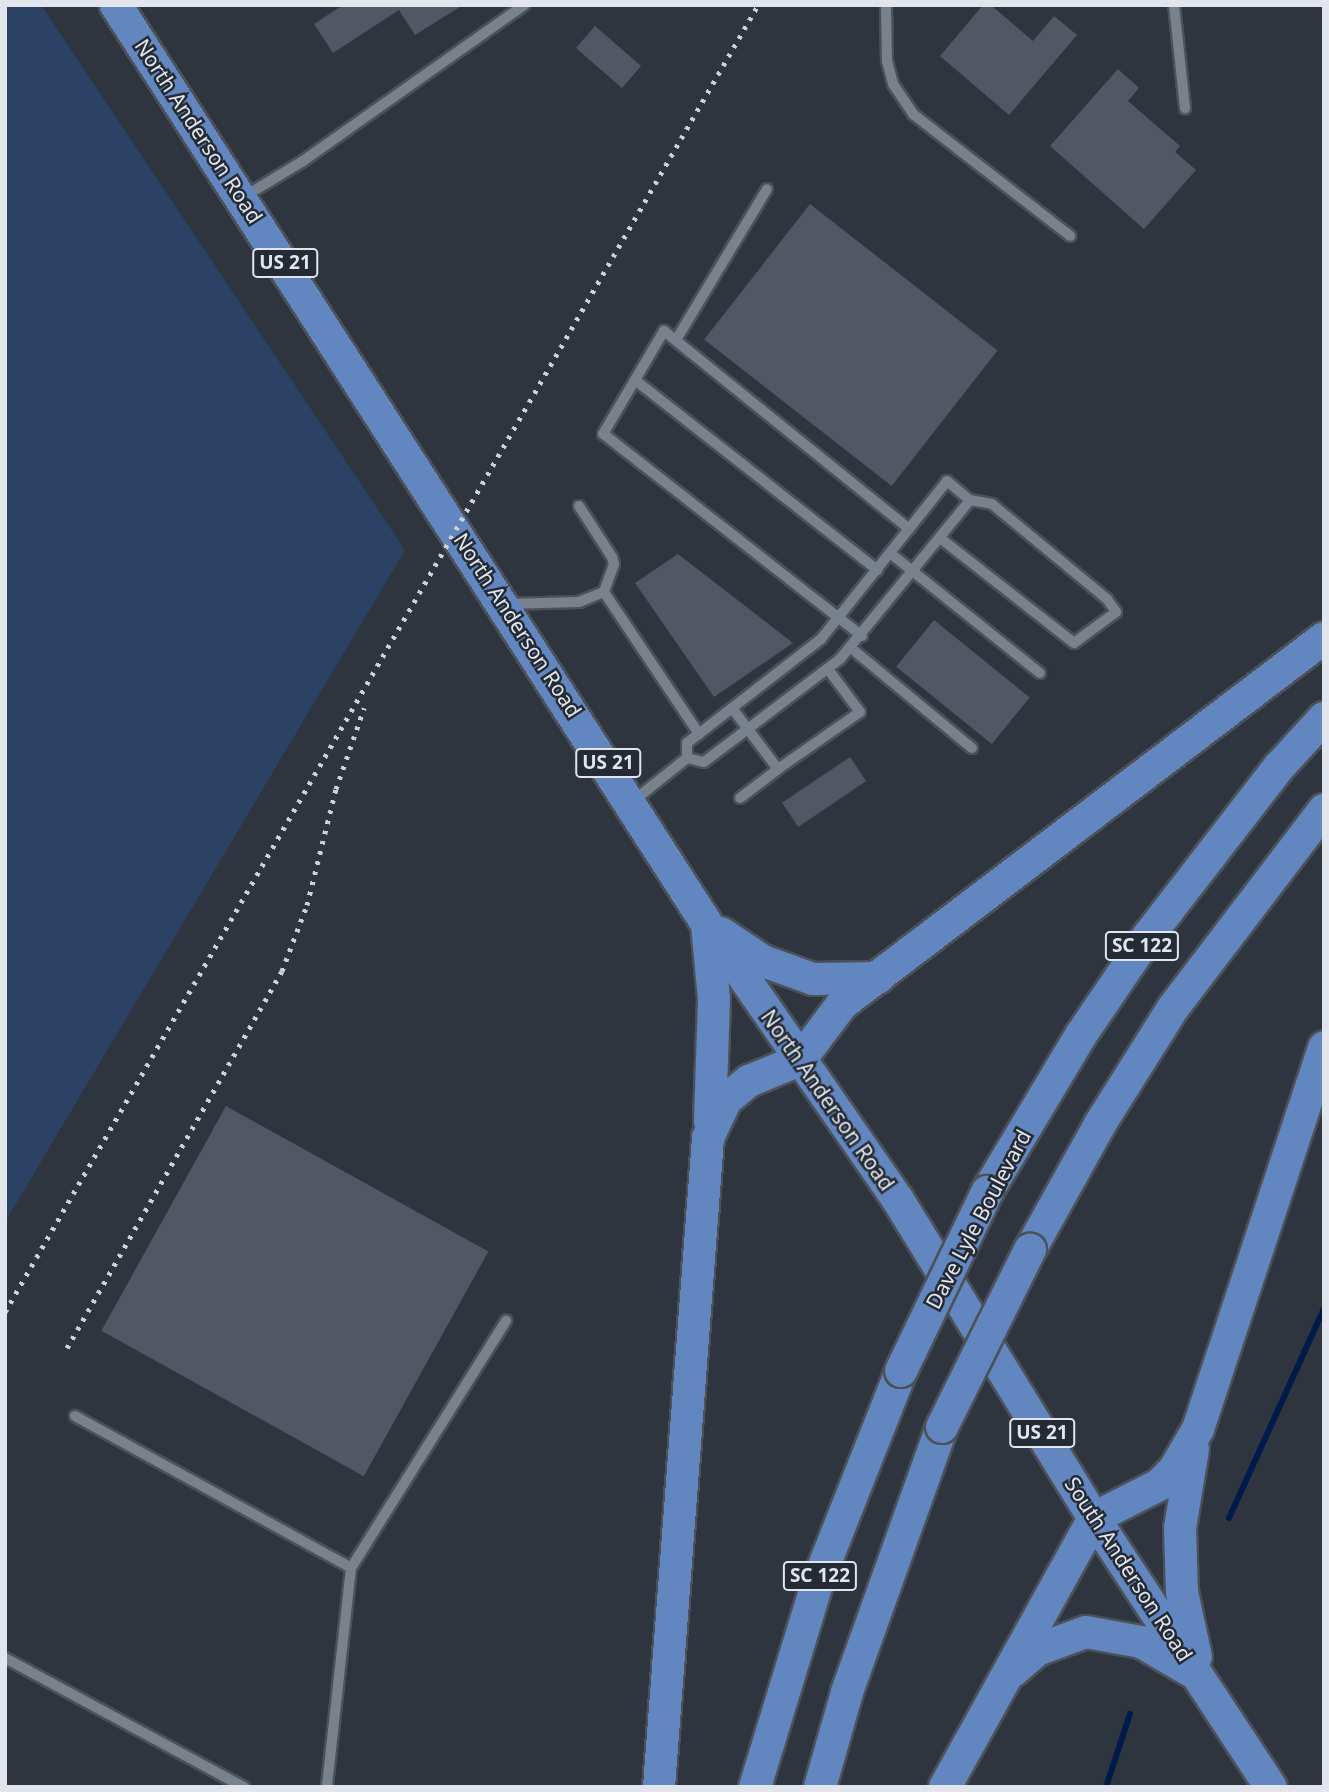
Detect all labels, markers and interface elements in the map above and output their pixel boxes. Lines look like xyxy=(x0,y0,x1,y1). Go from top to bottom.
street label: North Anderson Road xyxy=(130,34,268,228)
road number: US 21 xyxy=(252,247,318,278)
street label: North Anderson Road xyxy=(449,528,587,722)
road number: US 21 xyxy=(575,748,641,778)
road number: SC 122 xyxy=(1104,930,1180,962)
street label: North Anderson Road xyxy=(756,1005,900,1195)
street label: Dave Lyle Boulevard xyxy=(920,1125,1036,1313)
road number: US 21 xyxy=(1009,1418,1075,1448)
street label: South Anderson Road xyxy=(1060,1472,1198,1666)
road number: SC 122 xyxy=(782,1560,858,1592)

